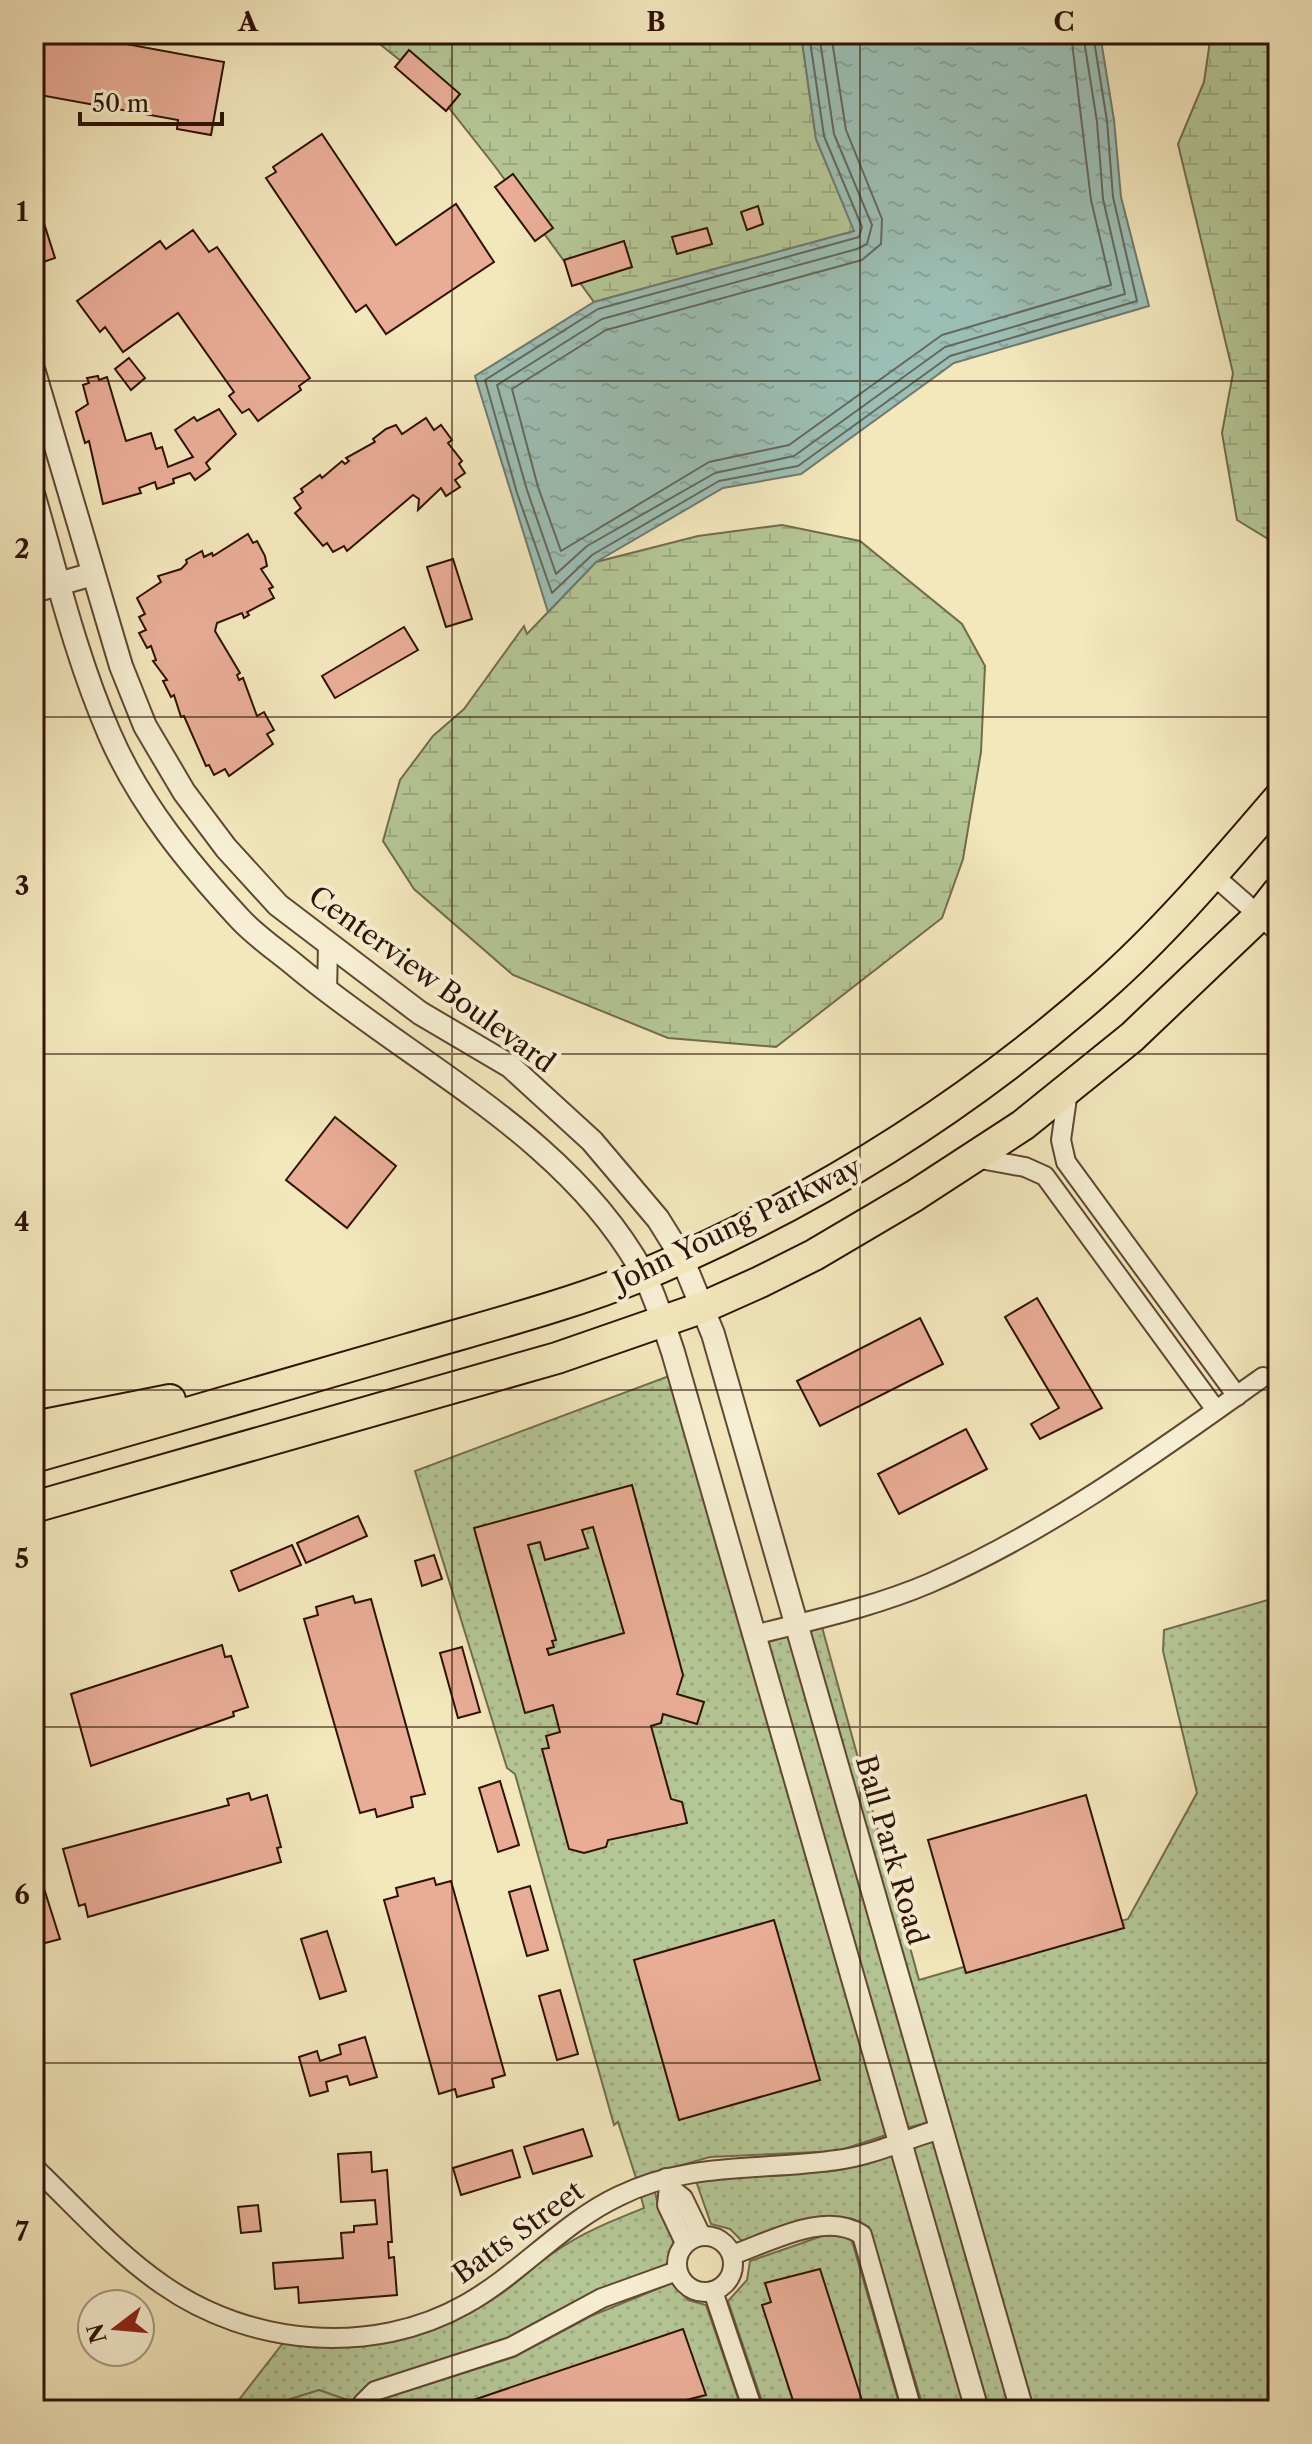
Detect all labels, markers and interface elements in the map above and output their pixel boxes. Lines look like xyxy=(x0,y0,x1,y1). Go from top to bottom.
text: A xyxy=(237,6,259,38)
text: B xyxy=(646,6,666,38)
text: C xyxy=(1054,6,1074,38)
scale bar xyxy=(80,76,222,126)
text: 50 m xyxy=(92,89,149,118)
text: 1 xyxy=(16,196,28,228)
text: 2 xyxy=(14,533,30,565)
text: 3 xyxy=(15,870,29,902)
street label: Centerview Boulevard xyxy=(302,878,562,1080)
street label: John Young Parkway xyxy=(604,1149,867,1300)
text: 4 xyxy=(14,1206,30,1238)
text: 5 xyxy=(15,1543,29,1575)
street label: Ball Park Road xyxy=(849,1751,935,1949)
text: 6 xyxy=(14,1879,30,1911)
street label: Batts Street xyxy=(446,2173,590,2291)
text: 7 xyxy=(15,2216,29,2248)
north arrow xyxy=(76,2288,156,2368)
text: N xyxy=(82,2320,113,2346)

